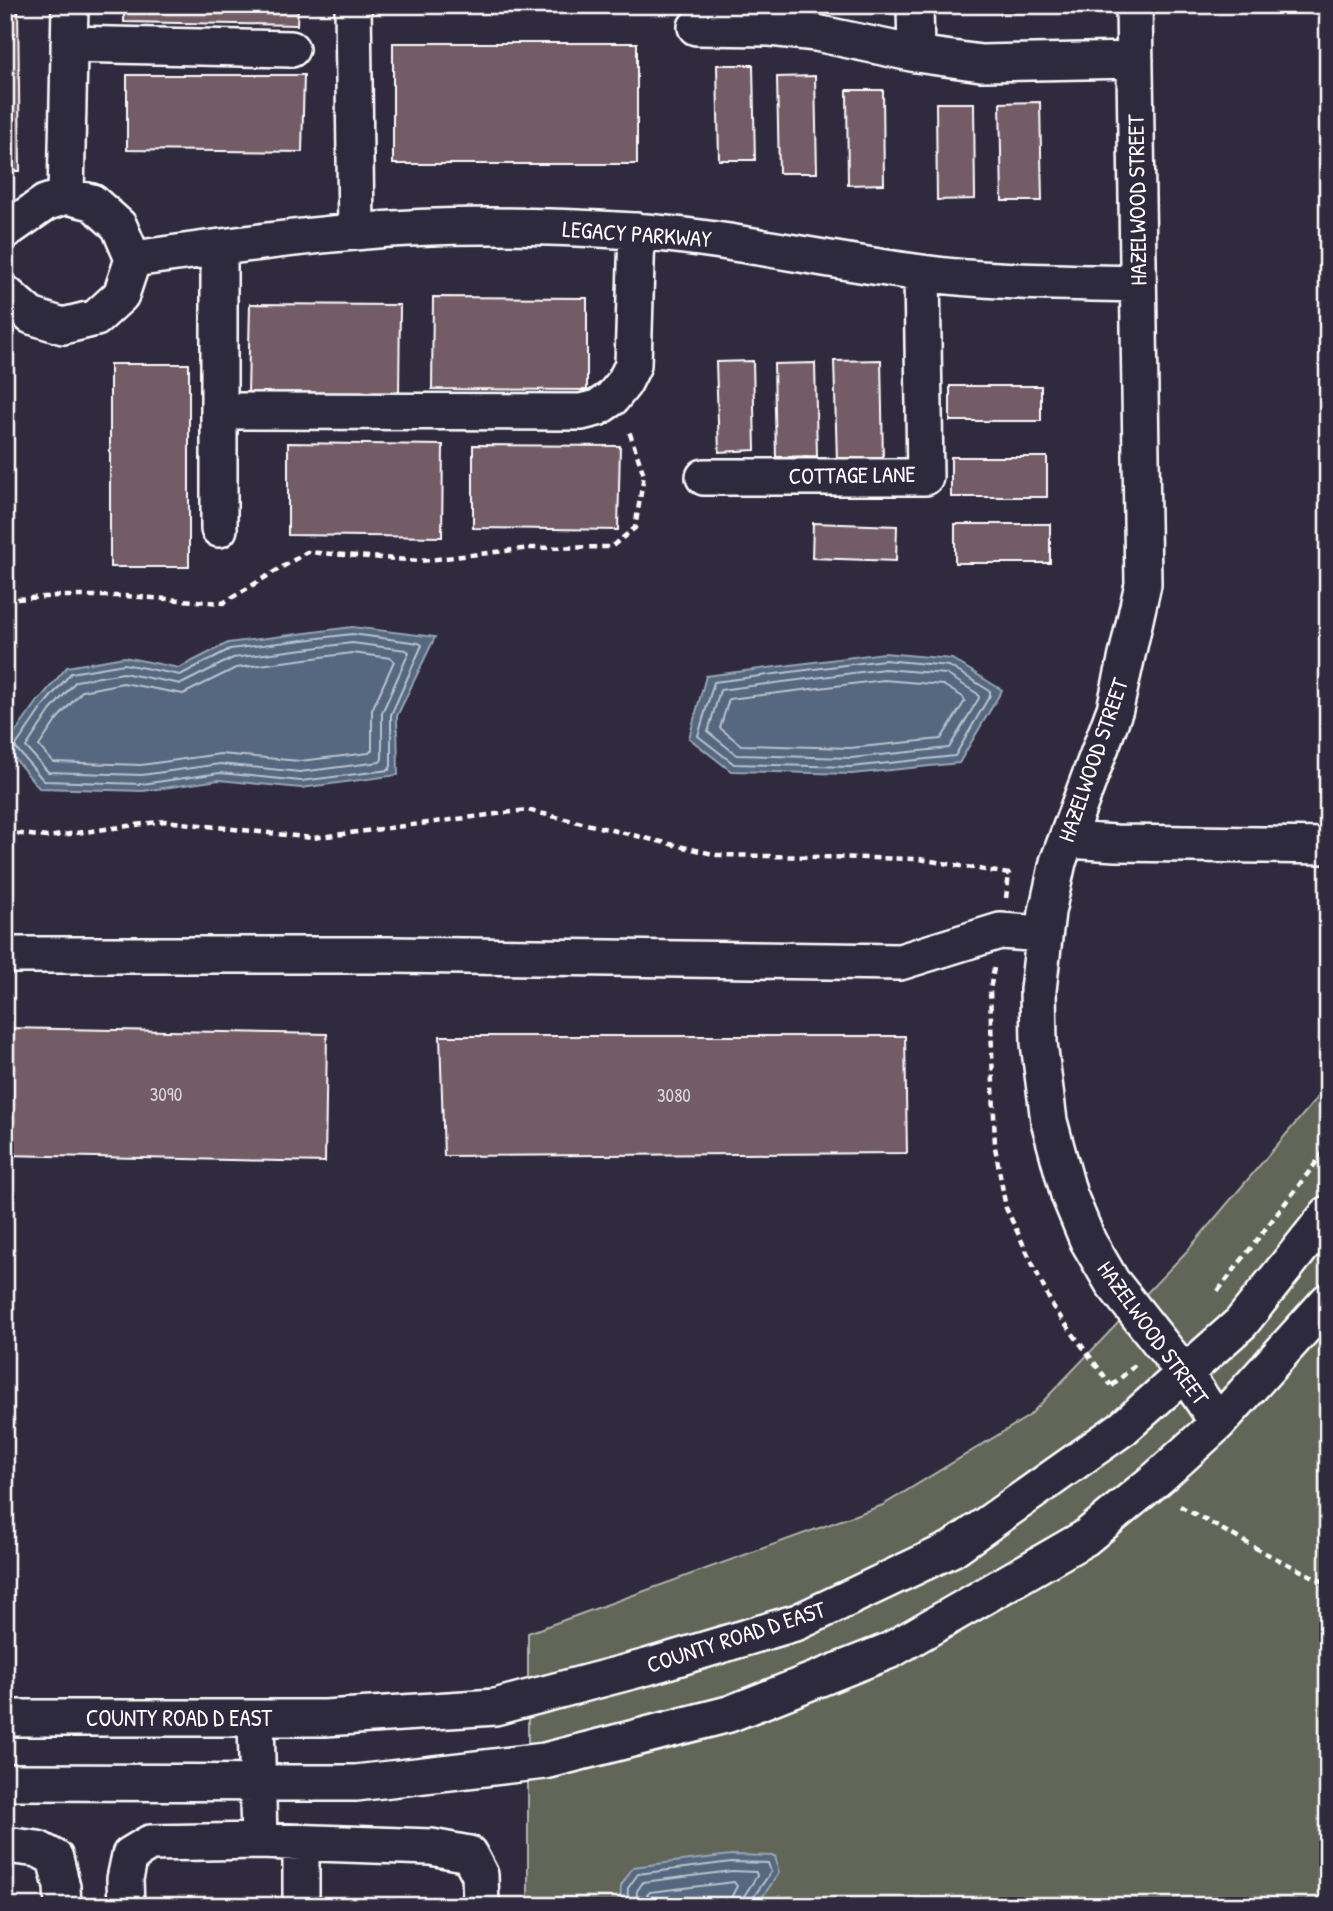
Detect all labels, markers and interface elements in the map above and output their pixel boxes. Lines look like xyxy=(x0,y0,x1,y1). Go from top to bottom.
street label: HAZELWOOD STREET xyxy=(1120,114,1153,286)
street label: LEGACY PARKWAY xyxy=(561,213,713,254)
street label: COTTAGE LANE xyxy=(788,458,916,491)
street label: HAZELWOOD STREET xyxy=(1050,674,1135,846)
house number: 3090 xyxy=(150,1081,182,1107)
house number: 3080 xyxy=(657,1082,691,1108)
street label: HAZELWOOD STREET xyxy=(1091,1254,1216,1411)
street label: COUNTY ROAD D EAST xyxy=(643,1593,829,1680)
street label: COUNTY ROAD D EAST xyxy=(86,1702,272,1733)

